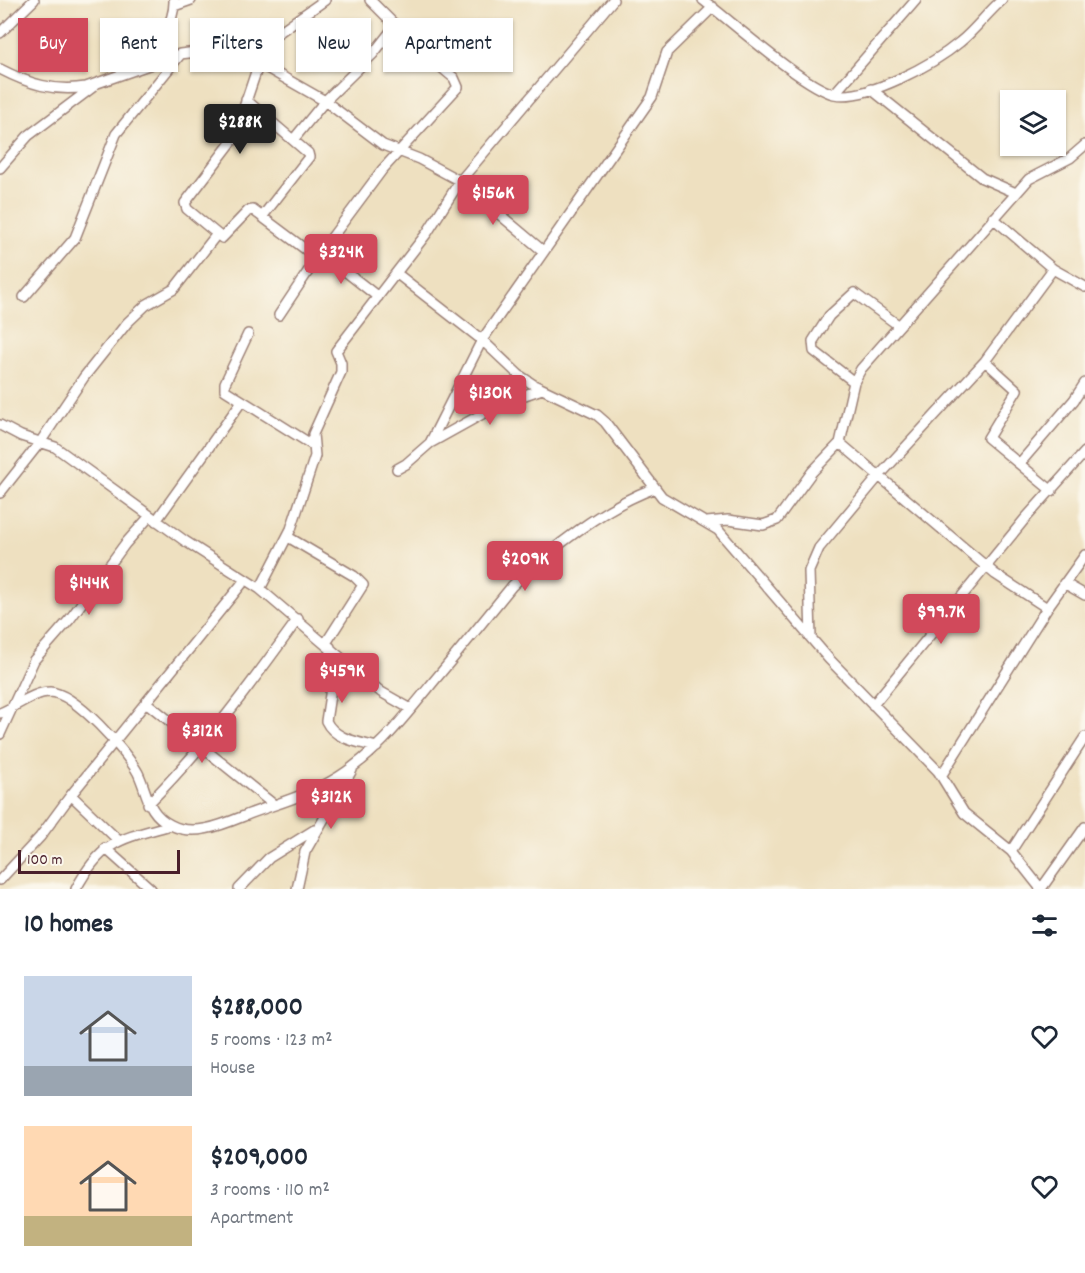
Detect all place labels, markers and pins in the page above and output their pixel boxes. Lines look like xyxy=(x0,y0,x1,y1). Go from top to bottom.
pin: $288K xyxy=(198,104,282,155)
pin: $156K xyxy=(451,175,535,226)
pin: $324K xyxy=(299,234,383,285)
pin: $130K xyxy=(448,375,532,426)
pin: $209K xyxy=(483,541,567,592)
pin: $144K xyxy=(47,565,131,616)
pin: $99.7K xyxy=(892,594,990,645)
pin: $459K xyxy=(300,653,384,704)
pin: $312K xyxy=(160,713,244,764)
pin: $312K xyxy=(289,779,373,830)

